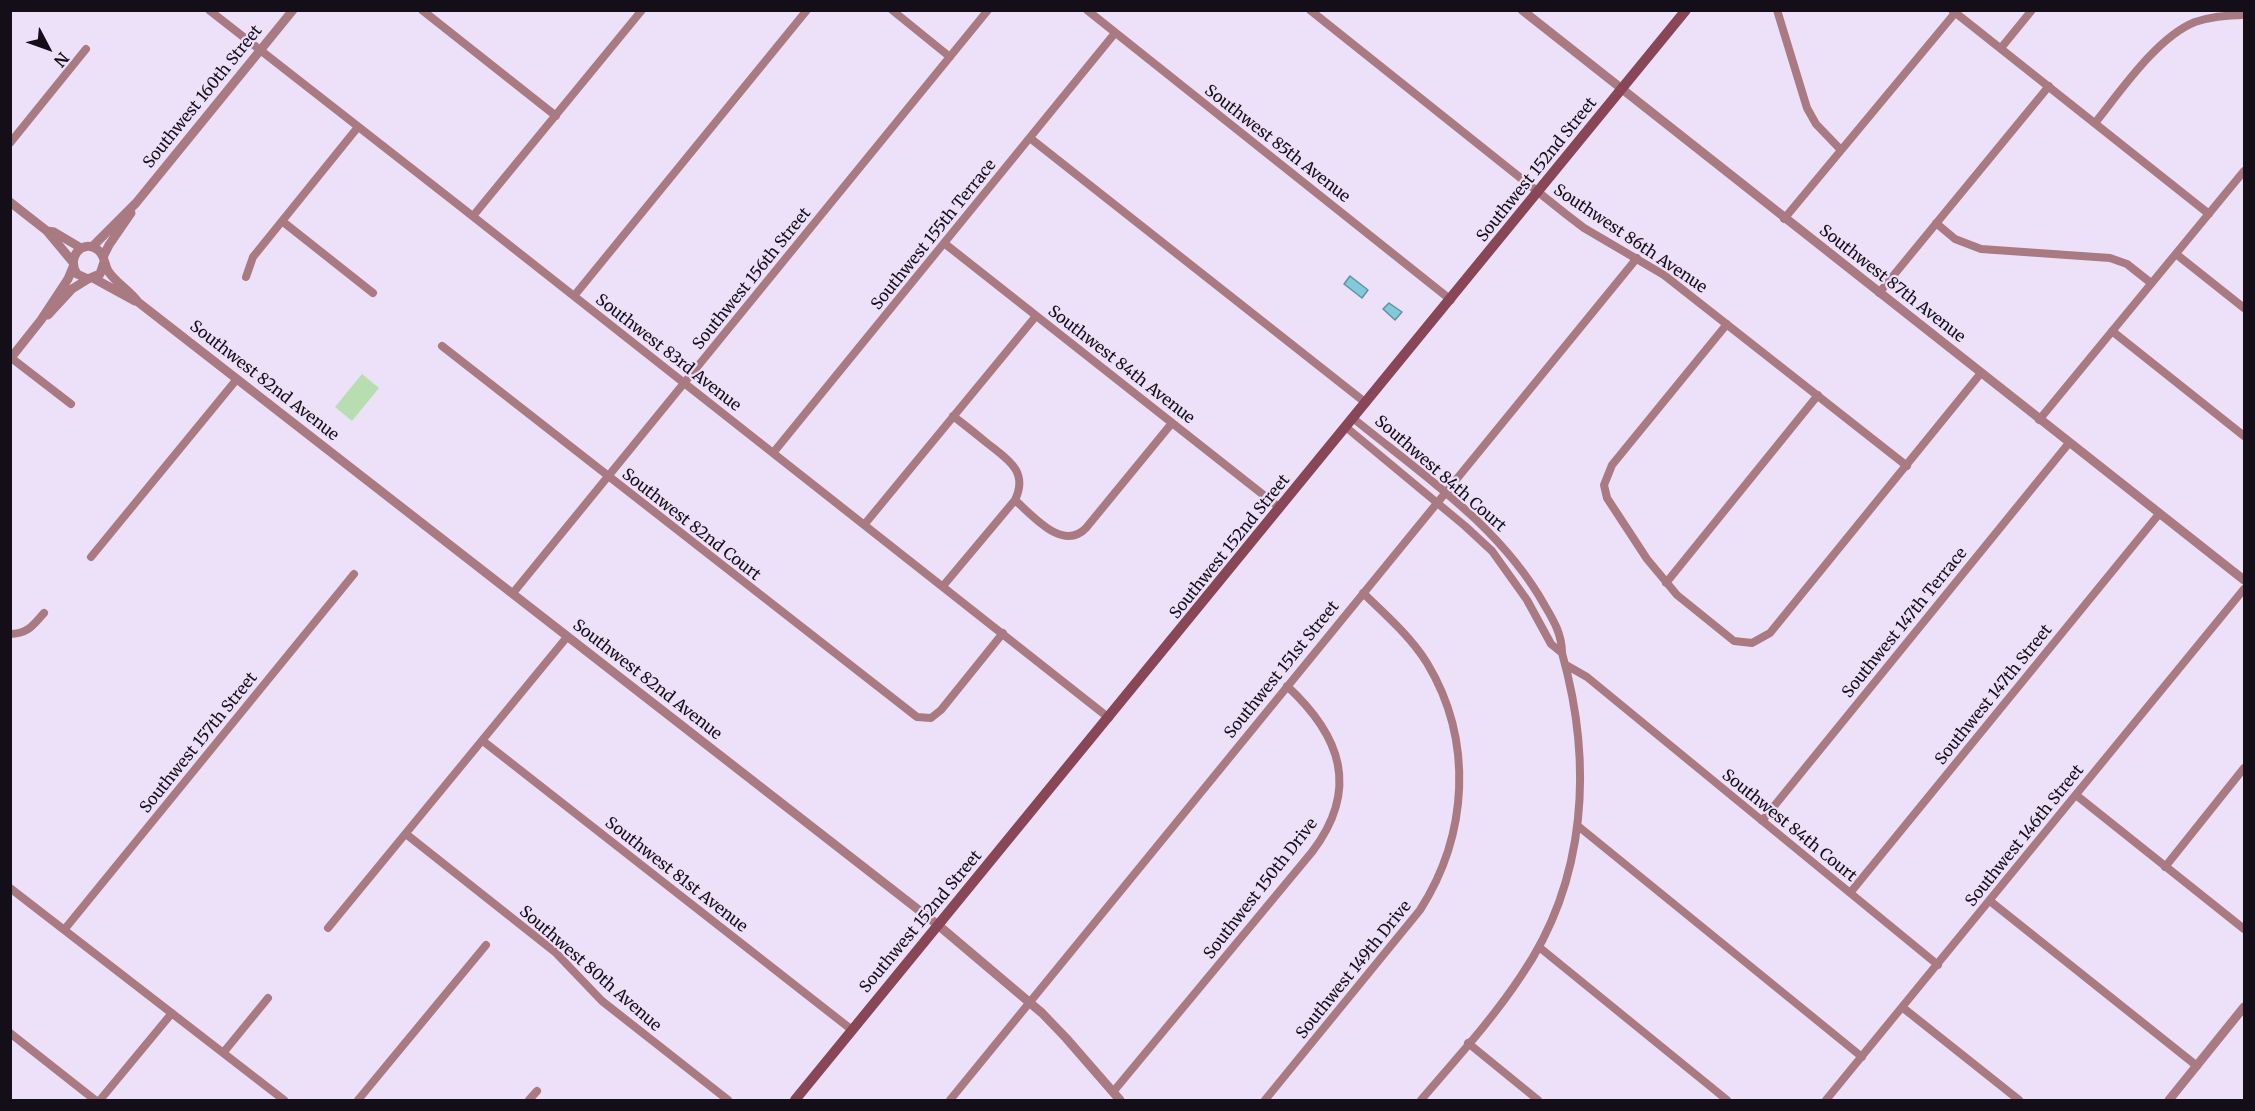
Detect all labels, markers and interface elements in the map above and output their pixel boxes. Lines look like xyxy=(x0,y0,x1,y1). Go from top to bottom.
north arrow xyxy=(18,18,78,78)
street label: Southwest 160th Street xyxy=(140,22,266,172)
text: N xyxy=(50,48,73,71)
street label: Southwest 85th Avenue xyxy=(1200,81,1354,207)
street label: Southwest 152nd Street xyxy=(1473,94,1601,246)
street label: Southwest 155th Terrace xyxy=(867,156,1001,314)
street label: Southwest 86th Avenue xyxy=(1550,181,1710,297)
street label: Southwest 156th Street xyxy=(689,204,815,354)
street label: Southwest 87th Avenue xyxy=(1815,221,1969,347)
street label: Southwest 83rd Avenue xyxy=(591,290,745,416)
street label: Southwest 84th Avenue xyxy=(1044,302,1198,428)
street label: Southwest 82nd Avenue xyxy=(186,317,342,445)
street label: Southwest 84th Court xyxy=(1370,412,1510,536)
street label: Southwest 82nd Court xyxy=(618,465,764,585)
street label: Southwest 152nd Street xyxy=(1166,471,1294,623)
street label: Southwest 147th Terrace xyxy=(1839,544,1971,702)
street label: Southwest 151st Street xyxy=(1221,597,1343,743)
street label: Southwest 82nd Avenue xyxy=(569,616,725,744)
street label: Southwest 147th Street xyxy=(1932,621,2056,769)
street label: Southwest 157th Street xyxy=(136,669,262,817)
street label: Southwest 146th Street xyxy=(1962,761,2088,911)
street label: Southwest 84th Court xyxy=(1718,766,1860,886)
street label: Southwest 81st Avenue xyxy=(601,813,751,937)
street label: Southwest 150th Drive xyxy=(1200,815,1322,963)
street label: Southwest 152nd Street xyxy=(856,847,986,997)
street label: Southwest 149th Drive xyxy=(1292,897,1416,1043)
street label: Southwest 80th Avenue xyxy=(515,902,665,1036)

